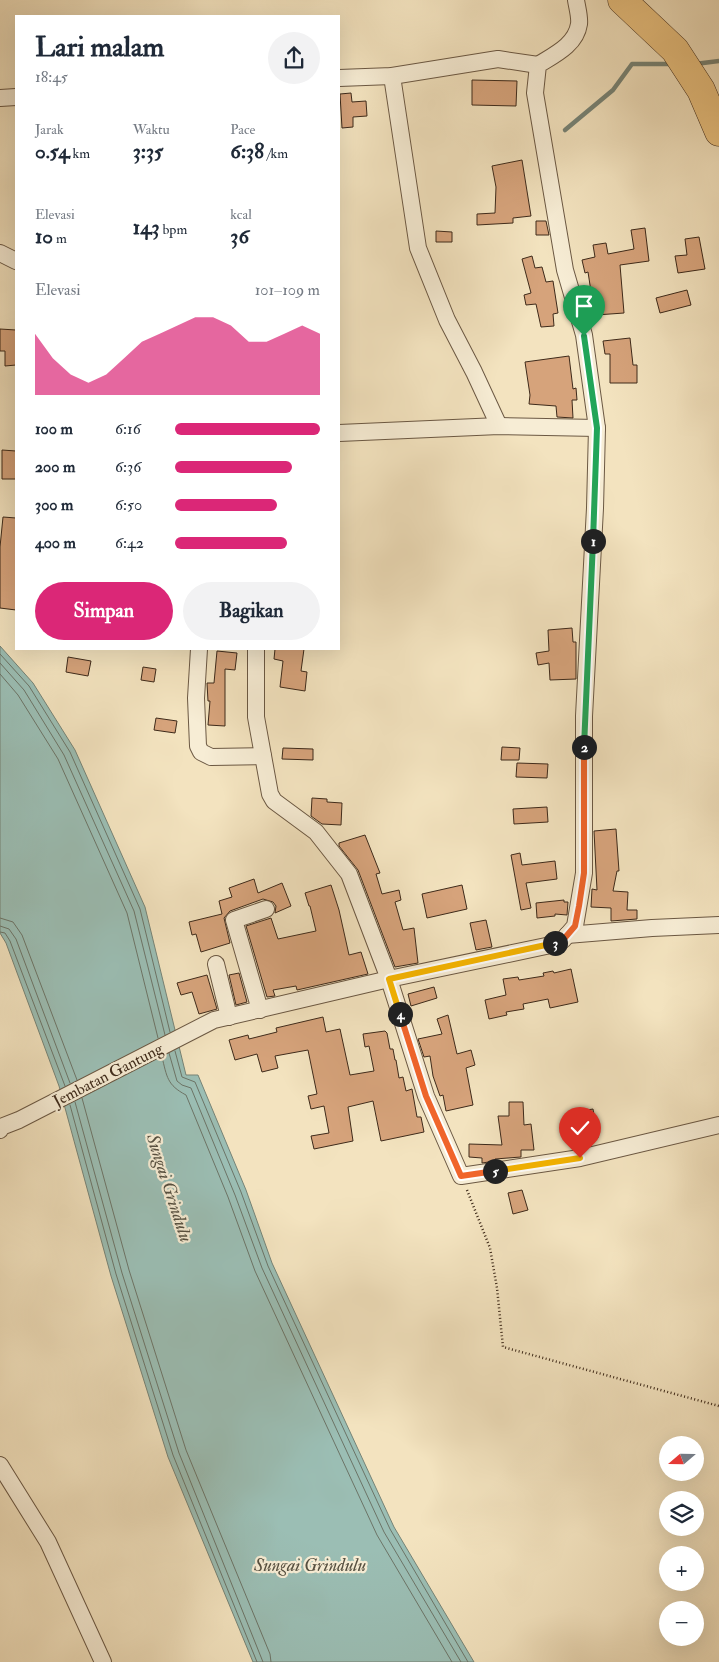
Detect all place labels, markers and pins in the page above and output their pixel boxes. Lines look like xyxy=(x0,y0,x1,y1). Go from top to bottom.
pin xyxy=(563,285,605,336)
pin: 1 xyxy=(580,528,606,554)
pin: 2 xyxy=(572,734,596,760)
pin: 3 xyxy=(542,930,568,956)
pin: 4 xyxy=(388,1002,412,1026)
pin xyxy=(559,1107,601,1158)
pin: 5 xyxy=(482,1158,508,1184)

